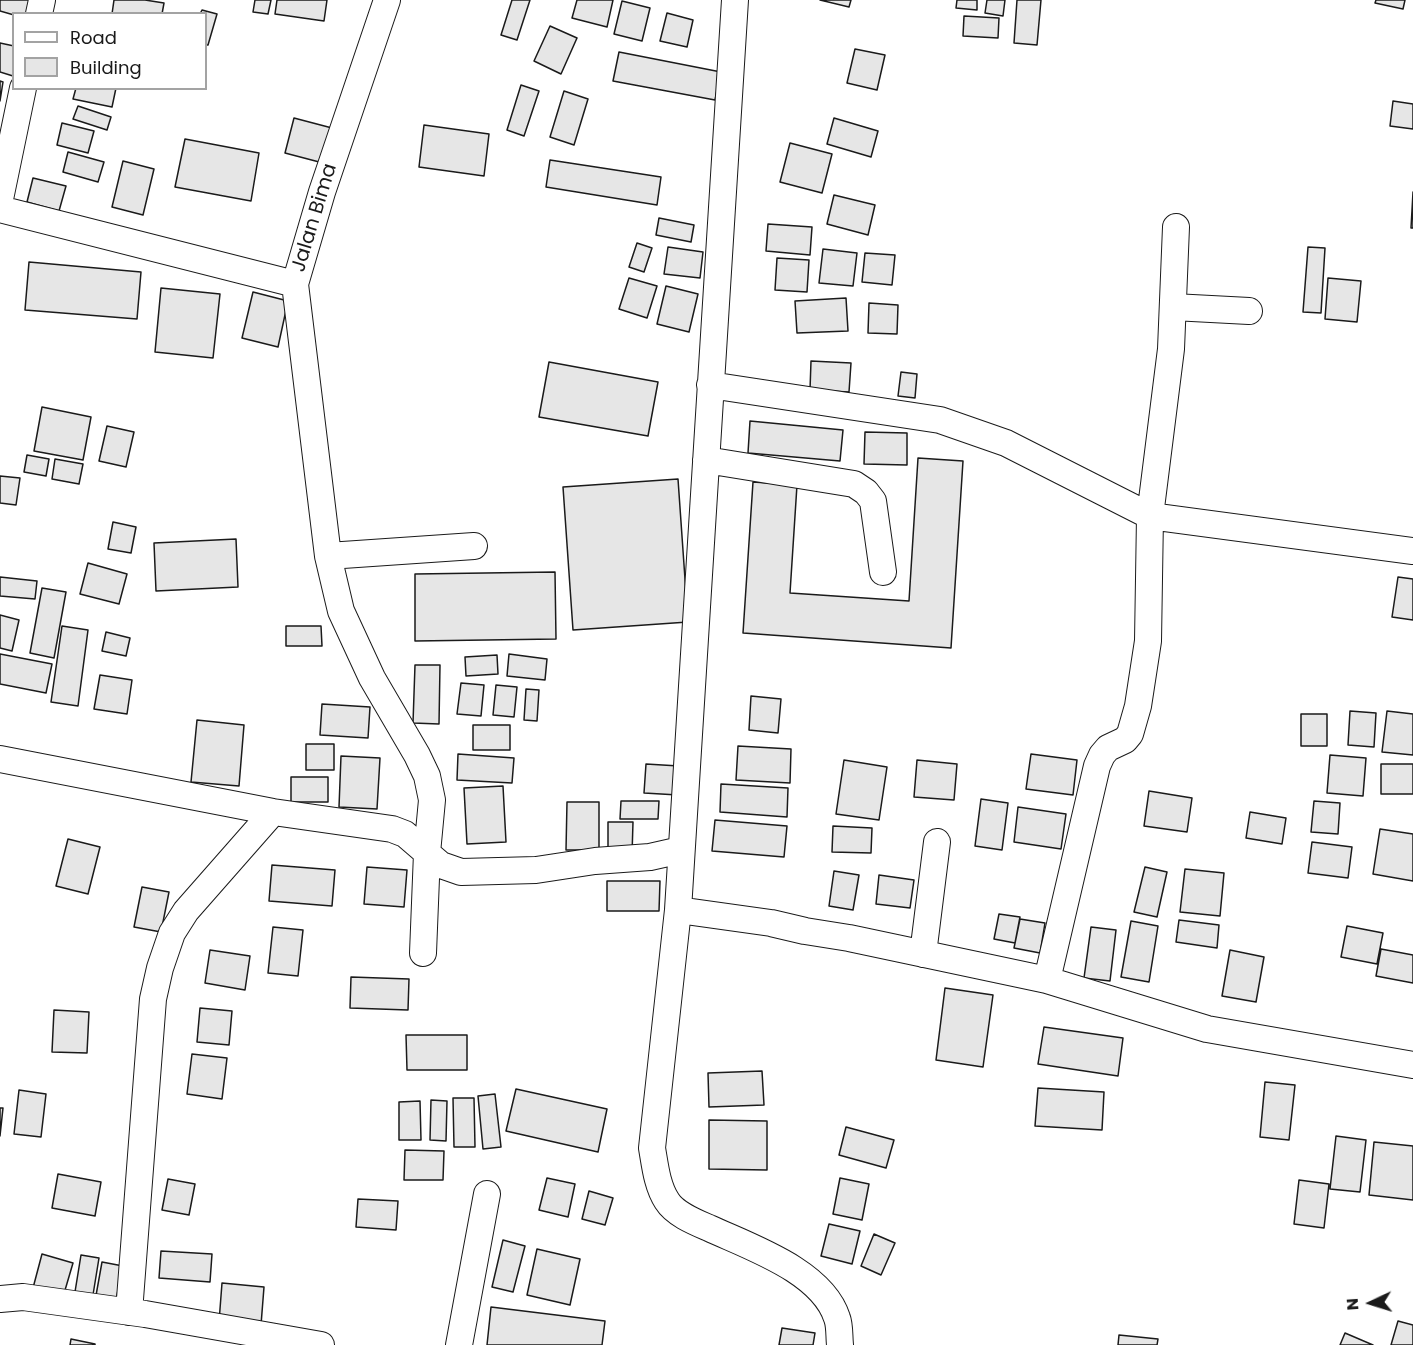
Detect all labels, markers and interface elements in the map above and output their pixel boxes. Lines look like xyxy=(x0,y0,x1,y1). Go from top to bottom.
legend xyxy=(12,12,207,90)
text: Road xyxy=(70,25,117,50)
text: Building xyxy=(70,55,142,80)
street label: Jalan Bima xyxy=(287,161,343,275)
north arrow xyxy=(1341,1273,1401,1333)
text: N xyxy=(1341,1297,1364,1311)

